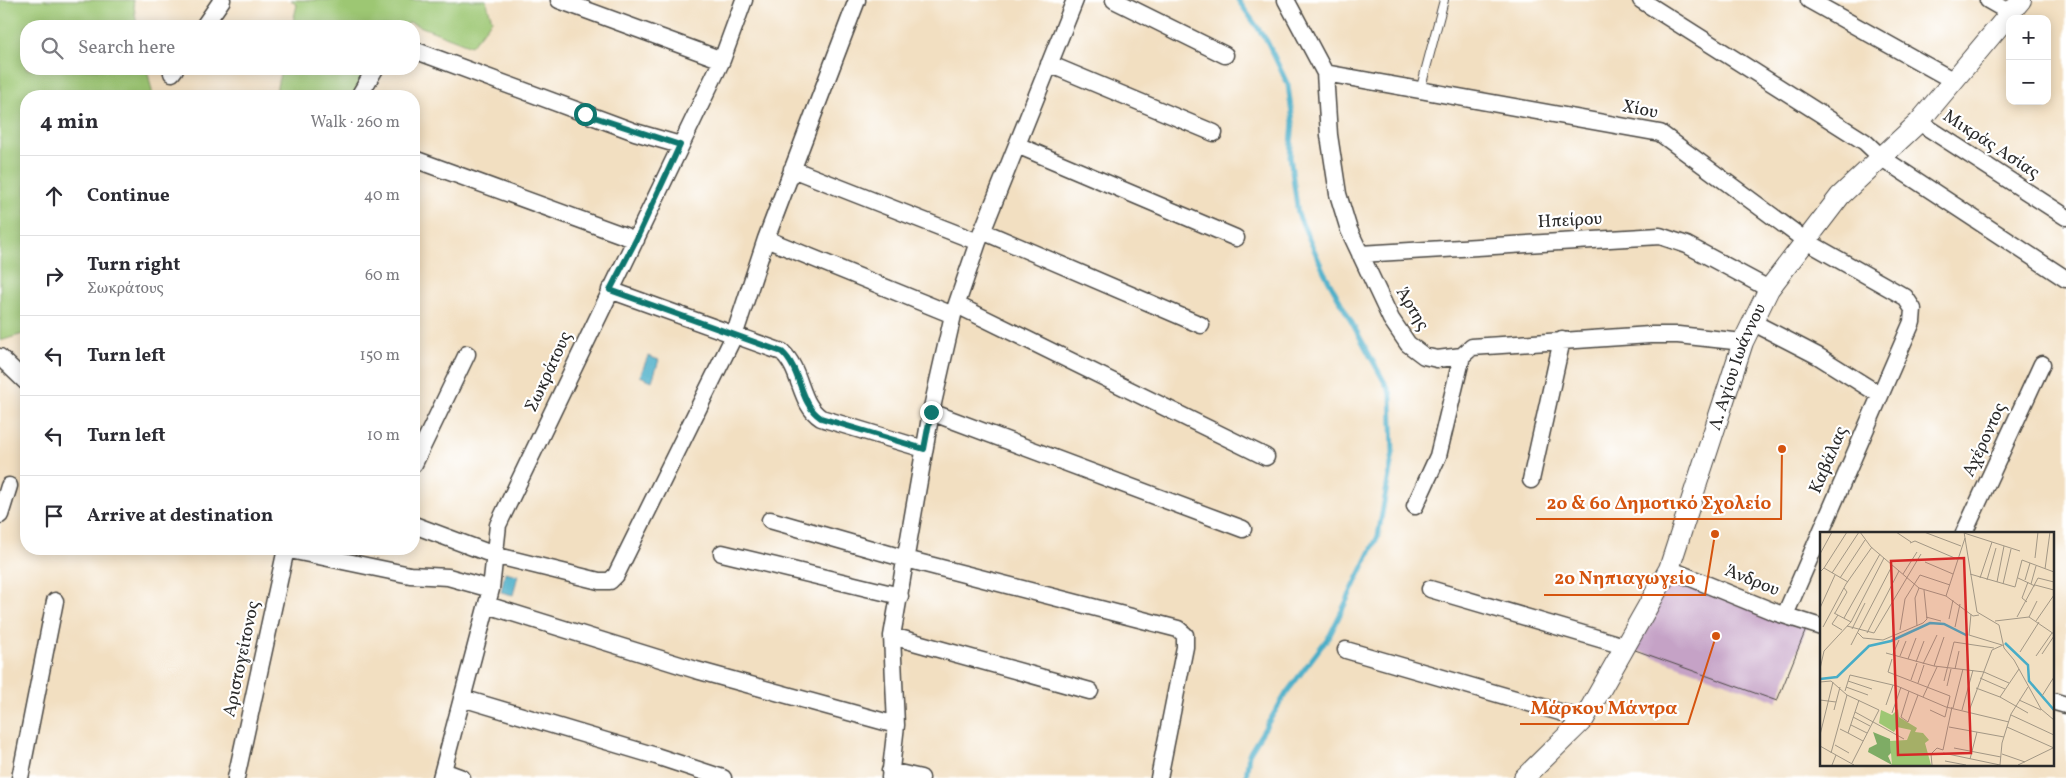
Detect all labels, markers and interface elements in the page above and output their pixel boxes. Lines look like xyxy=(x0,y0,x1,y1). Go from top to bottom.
map controls xyxy=(2006,15,2051,105)
button: + xyxy=(2006,15,2051,60)
search box xyxy=(20,20,420,75)
icon: search xyxy=(38,34,66,62)
text: Search here xyxy=(78,35,175,61)
button: − xyxy=(2006,60,2051,105)
street label: Χίου xyxy=(1620,94,1660,126)
route start xyxy=(574,103,597,126)
street label: Μικράς Ασίας xyxy=(1938,104,2044,186)
text: 4 min xyxy=(40,108,99,137)
text: Walk · 260 m xyxy=(310,112,400,134)
icon: ahead xyxy=(40,182,68,210)
text: Continue xyxy=(87,183,170,209)
text: 40 m xyxy=(364,185,400,207)
street label: Ηπείρου xyxy=(1537,207,1603,235)
text: Turn right xyxy=(87,252,180,278)
icon: right xyxy=(40,262,68,290)
text: 60 m xyxy=(365,265,400,287)
text: Σωκράτους xyxy=(87,278,164,300)
street label: Άρτης xyxy=(1389,283,1435,335)
street label: Λ. Αγίου Ιωάννου xyxy=(1703,299,1773,434)
street label: Σωκράτους xyxy=(519,328,579,416)
icon: left xyxy=(40,342,68,370)
text: Turn left xyxy=(87,343,166,369)
text: 150 m xyxy=(359,345,400,367)
street label: Αχέροντος xyxy=(1957,399,2013,481)
route end xyxy=(920,401,943,424)
icon: left xyxy=(40,422,68,450)
street label: Καβάλας xyxy=(1804,422,1854,498)
text: Turn left xyxy=(87,423,166,449)
text: 10 m xyxy=(367,425,400,447)
callout: 2ο & 6ο Δημοτικό Σχολείο xyxy=(1536,485,1781,519)
text: 2ο & 6ο Δημοτικό Σχολείο xyxy=(1547,491,1772,517)
icon: arrive xyxy=(40,502,68,530)
text: Arrive at destination xyxy=(87,503,273,529)
inset map xyxy=(1820,532,2054,766)
street label: Άνδρου xyxy=(1721,559,1783,603)
callout: 2ο Νηπιαγωγείο xyxy=(1544,561,1705,595)
text: 2ο Νηπιαγωγείο xyxy=(1554,566,1696,592)
street label: Αριστογείτονος xyxy=(217,599,267,719)
callout: Μάρκου Μάντρα xyxy=(1520,690,1688,724)
text: Μάρκου Μάντρα xyxy=(1530,696,1678,722)

